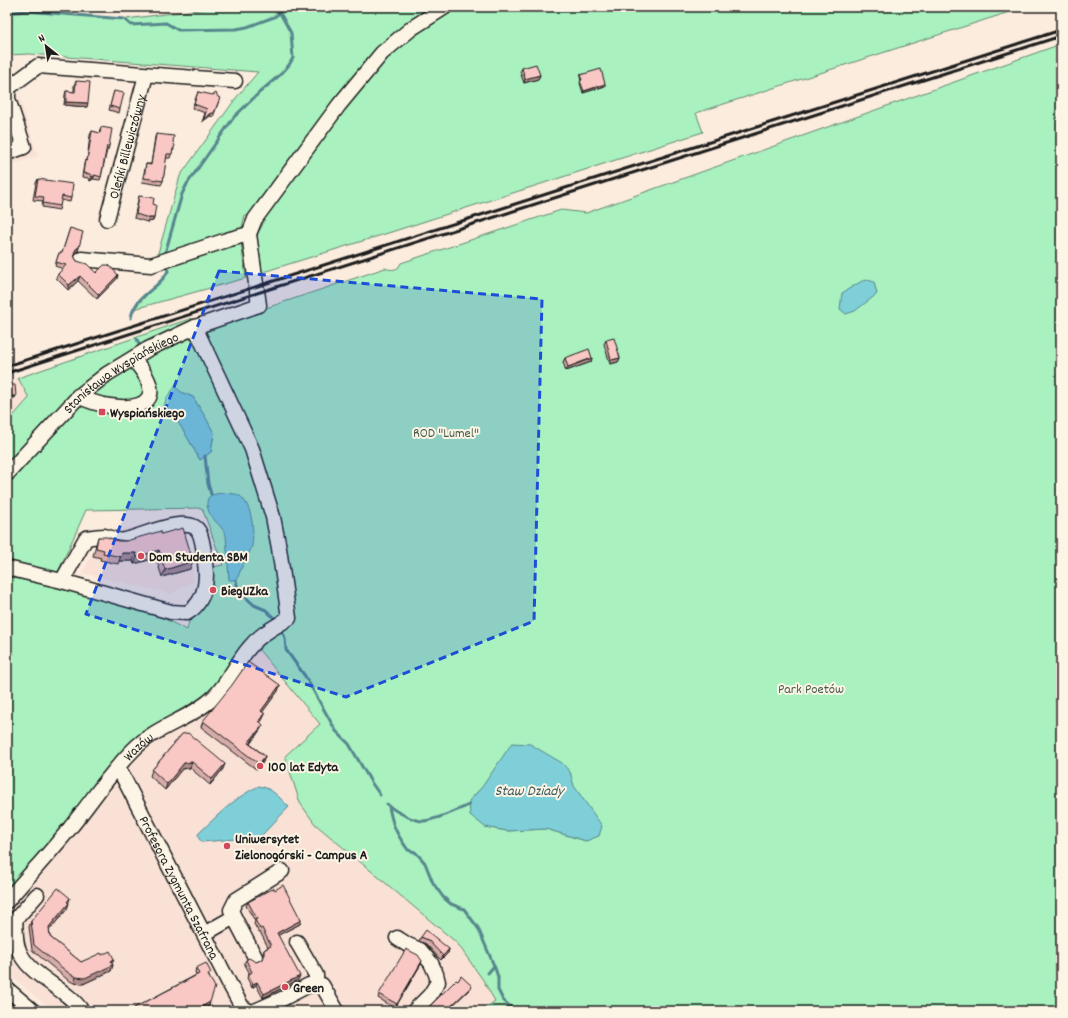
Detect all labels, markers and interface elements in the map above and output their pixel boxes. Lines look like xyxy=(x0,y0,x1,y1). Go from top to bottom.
north arrow xyxy=(26,26,66,66)
text: N xyxy=(36,31,49,47)
street label: Oleńki Billewiczówny xyxy=(105,92,152,202)
street label: Stanisława Wyspiańskiego xyxy=(61,329,183,419)
place label: Wyspiańskiego xyxy=(110,404,184,420)
marker: Wyspiańskiego xyxy=(97,407,107,417)
park label: ROD "Lumel" xyxy=(413,424,479,444)
place label: Dom Studenta SBM xyxy=(149,548,248,568)
marker: Dom Studenta SBM xyxy=(136,551,146,561)
place label: BiegUZka xyxy=(221,582,269,602)
marker: BiegUZka xyxy=(208,585,218,595)
park label: Park Poetów xyxy=(778,680,844,700)
street label: Wazów xyxy=(119,728,158,766)
place label: 100 lat Edyta xyxy=(268,758,340,778)
marker: 100 lat Edyta xyxy=(255,761,265,771)
water label: Staw Dziady xyxy=(495,781,565,803)
street label: Profesora Zygmunta Szafrana xyxy=(133,813,223,964)
place label: Uniwersytet Zielonogórski - Campus A xyxy=(235,830,368,866)
marker: Uniwersytet Zielonogórski - Campus A xyxy=(222,841,232,851)
place label: Green xyxy=(293,979,325,999)
marker: Green xyxy=(280,982,290,992)

